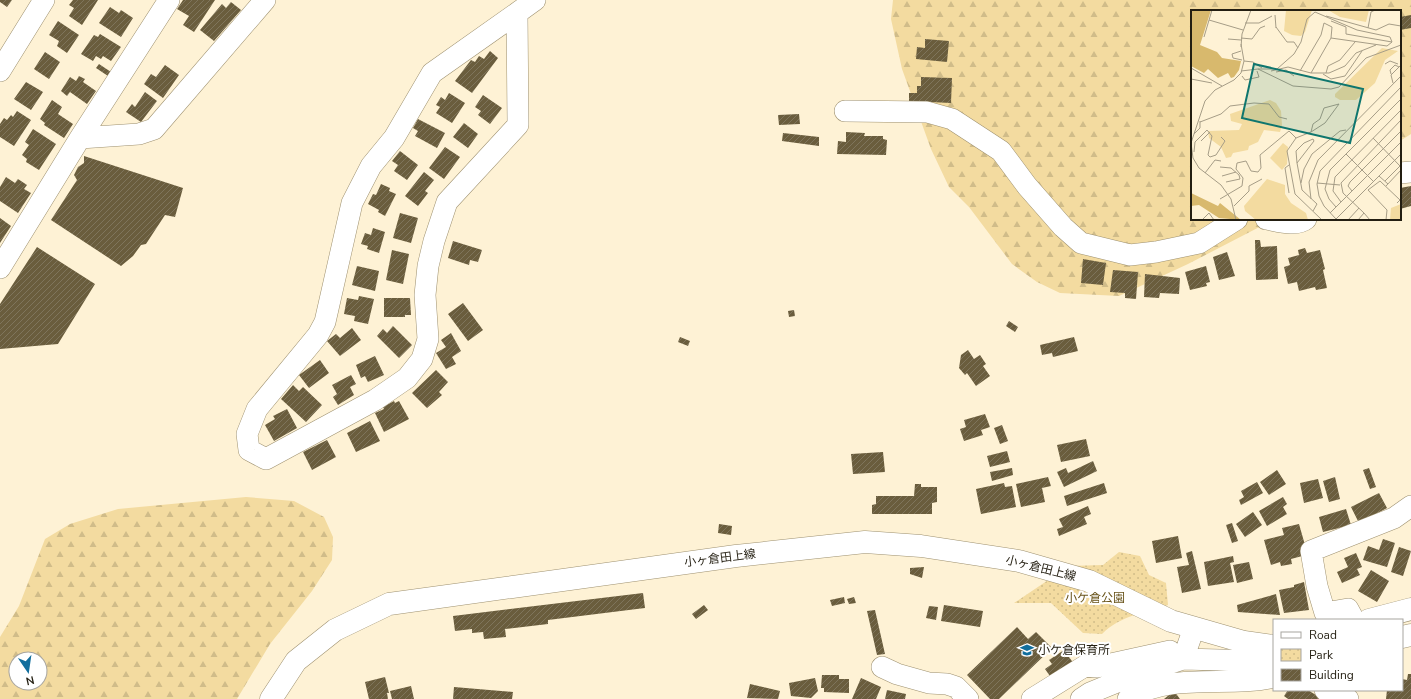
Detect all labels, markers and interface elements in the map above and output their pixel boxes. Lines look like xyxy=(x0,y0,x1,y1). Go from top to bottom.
inset map xyxy=(1191,10,1401,220)
street label: 小ヶ倉田上線 xyxy=(683,546,757,570)
street label: 小ヶ倉田上線 xyxy=(1004,552,1078,584)
park label: 小ケ倉公園 xyxy=(1065,590,1125,606)
legend xyxy=(1273,619,1403,691)
text: Road xyxy=(1309,627,1337,643)
school or university icon: 小ケ倉保育所 xyxy=(1019,642,1035,658)
place label: 小ケ倉保育所 xyxy=(1038,642,1110,658)
text: Park xyxy=(1309,647,1334,663)
north arrow xyxy=(8,651,48,691)
text: Building xyxy=(1309,667,1354,683)
text: N xyxy=(24,672,36,688)

